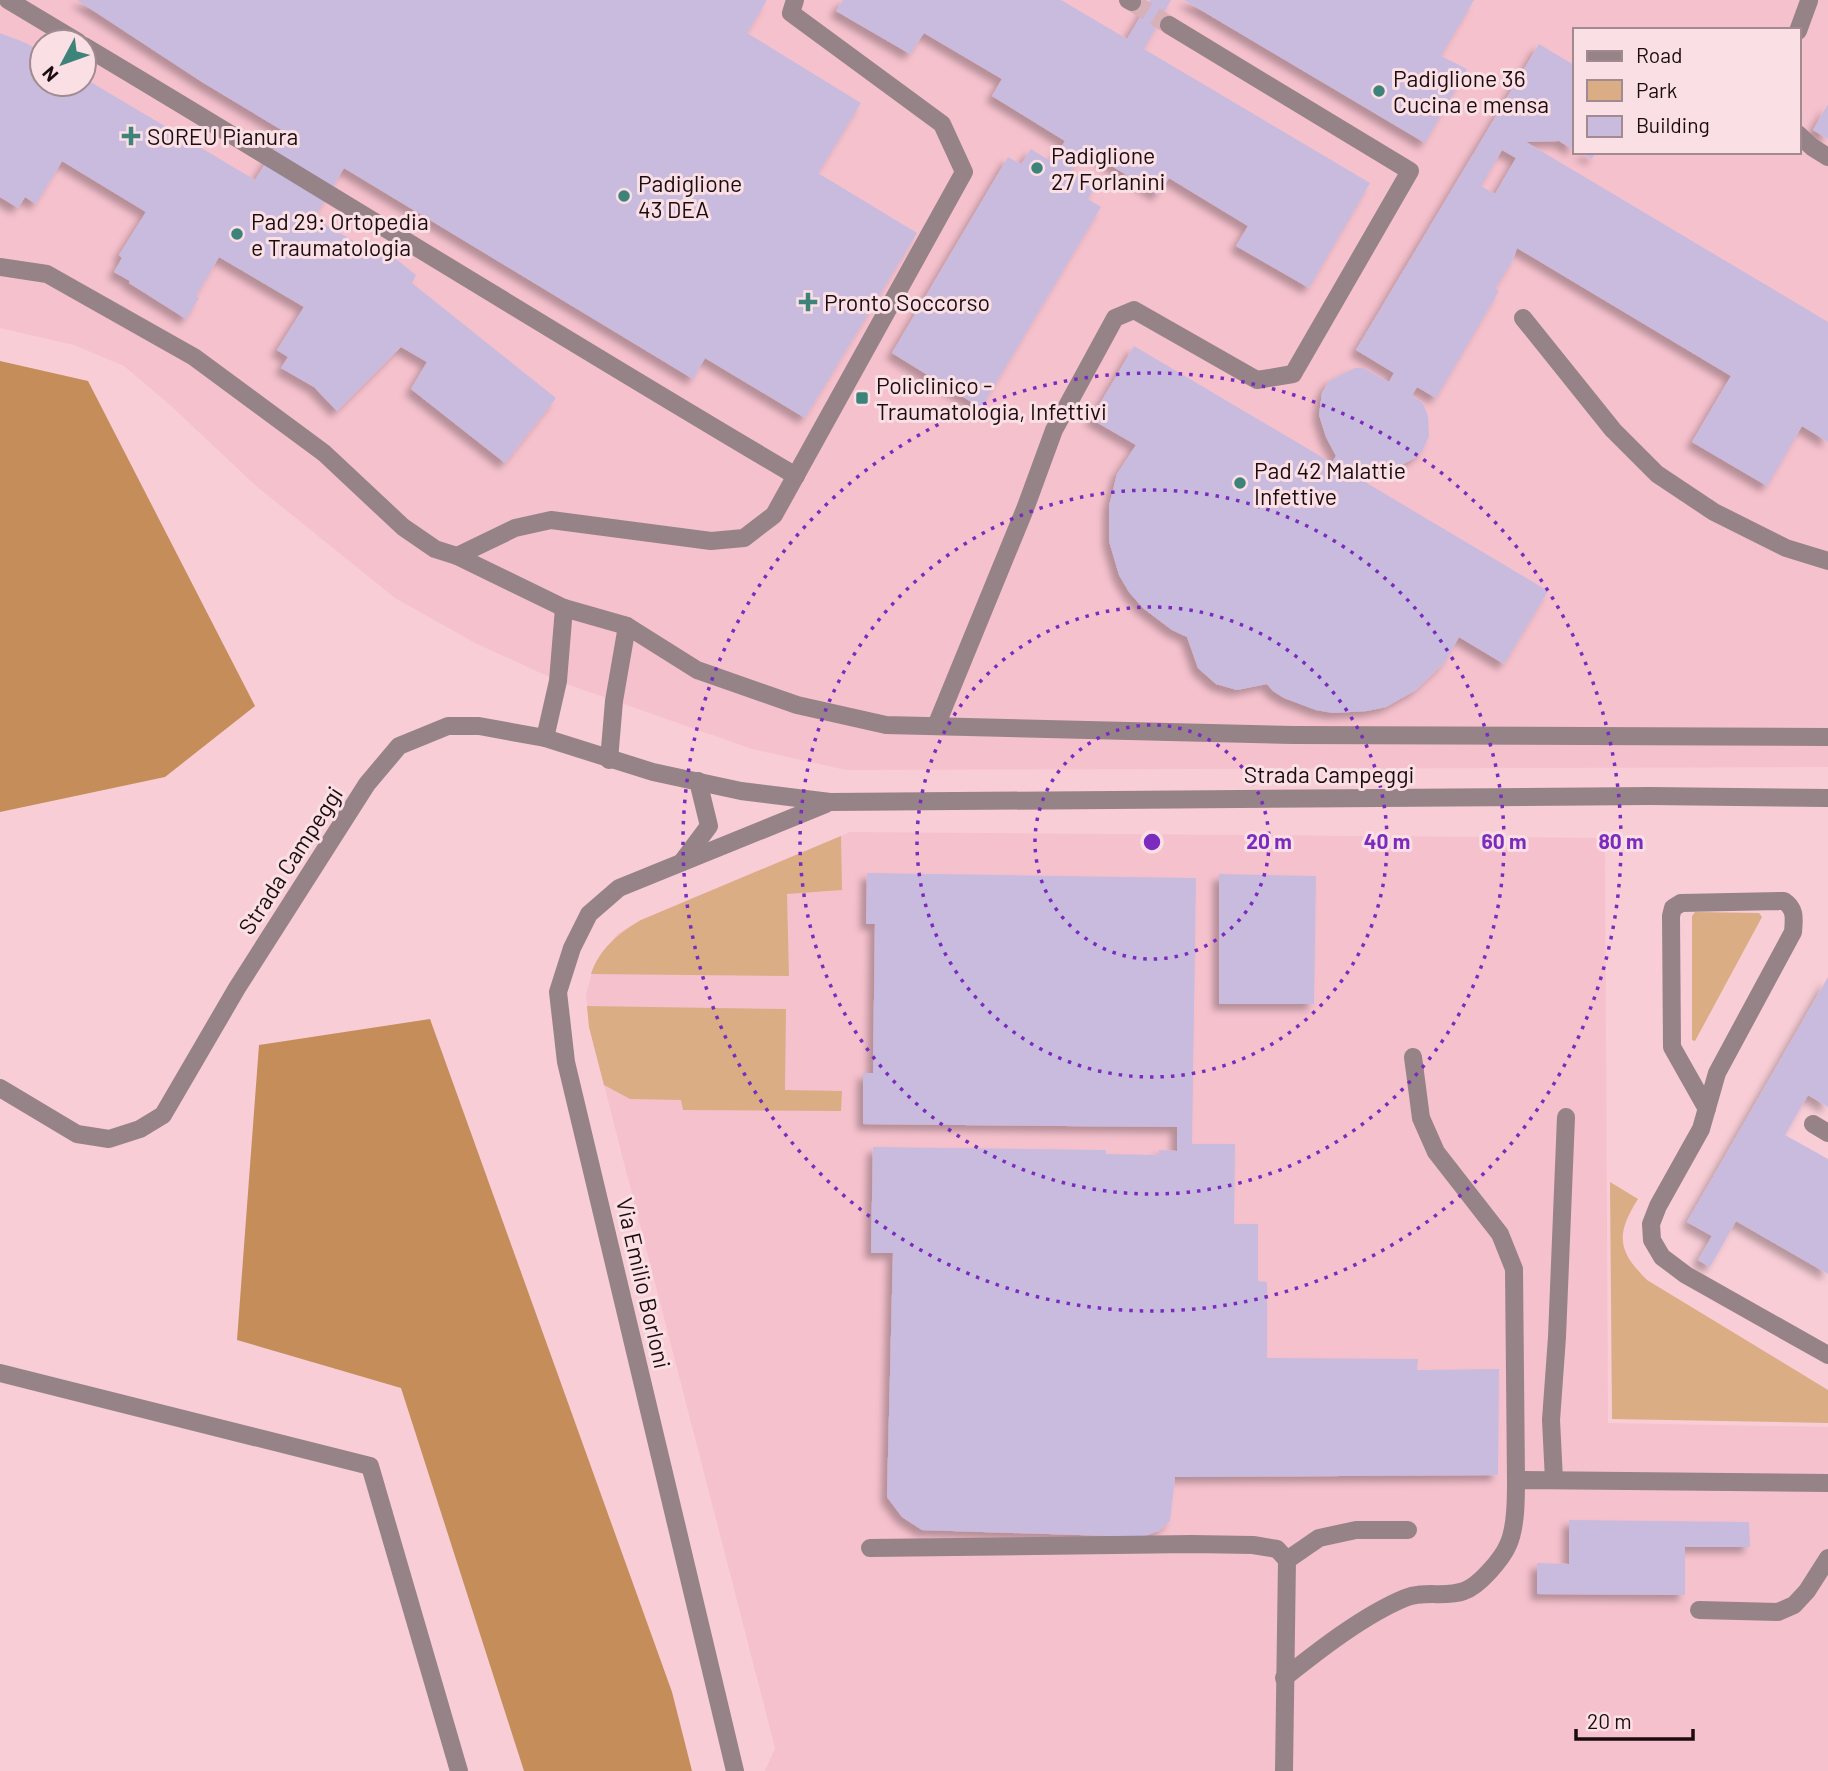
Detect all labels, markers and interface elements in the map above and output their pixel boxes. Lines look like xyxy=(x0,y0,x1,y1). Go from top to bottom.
north arrow xyxy=(28,28,98,98)
legend xyxy=(1573,28,1800,154)
text: Road xyxy=(1636,42,1682,67)
text: N xyxy=(37,62,63,87)
place label: Padiglione 36 Cucina e mensa xyxy=(1393,64,1549,118)
text: Park xyxy=(1636,77,1677,102)
marker: Padiglione 36 Cucina e mensa xyxy=(1371,83,1387,99)
text: Building xyxy=(1636,112,1710,137)
place label: SOREU Pianura xyxy=(147,122,298,150)
marker: SOREU Pianura xyxy=(121,126,141,146)
place label: Padiglione 27 Forlanini xyxy=(1051,141,1165,195)
marker: Padiglione 27 Forlanini xyxy=(1029,160,1045,176)
place label: Padiglione 43 DEA xyxy=(638,169,742,223)
marker: Padiglione 43 DEA xyxy=(616,188,632,204)
place label: Pad 29: Ortopedia e Traumatologia xyxy=(251,207,429,261)
marker: Pad 29: Ortopedia e Traumatologia xyxy=(229,226,245,242)
place label: Pronto Soccorso xyxy=(824,288,990,316)
marker: Pronto Soccorso xyxy=(798,292,818,312)
place label: Policlinico - Traumatologia, Infettivi xyxy=(876,371,1107,425)
marker: Policlinico - Traumatologia, Infettivi xyxy=(854,390,870,406)
place label: Pad 42 Malattie Infettive xyxy=(1254,456,1406,510)
marker: Pad 42 Malattie Infettive xyxy=(1232,475,1248,491)
street label: Strada Campeggi xyxy=(1244,760,1414,788)
street label: Strada Campeggi xyxy=(232,781,348,939)
text: 20 m xyxy=(1246,828,1292,853)
text: 40 m xyxy=(1364,828,1410,853)
text: 60 m xyxy=(1482,828,1526,853)
text: 80 m xyxy=(1598,828,1644,853)
centre of rings xyxy=(1140,830,1164,854)
street label: Via Emilio Borloni xyxy=(611,1195,677,1371)
scale bar xyxy=(1576,1698,1693,1742)
text: 20 m xyxy=(1587,1708,1632,1733)

